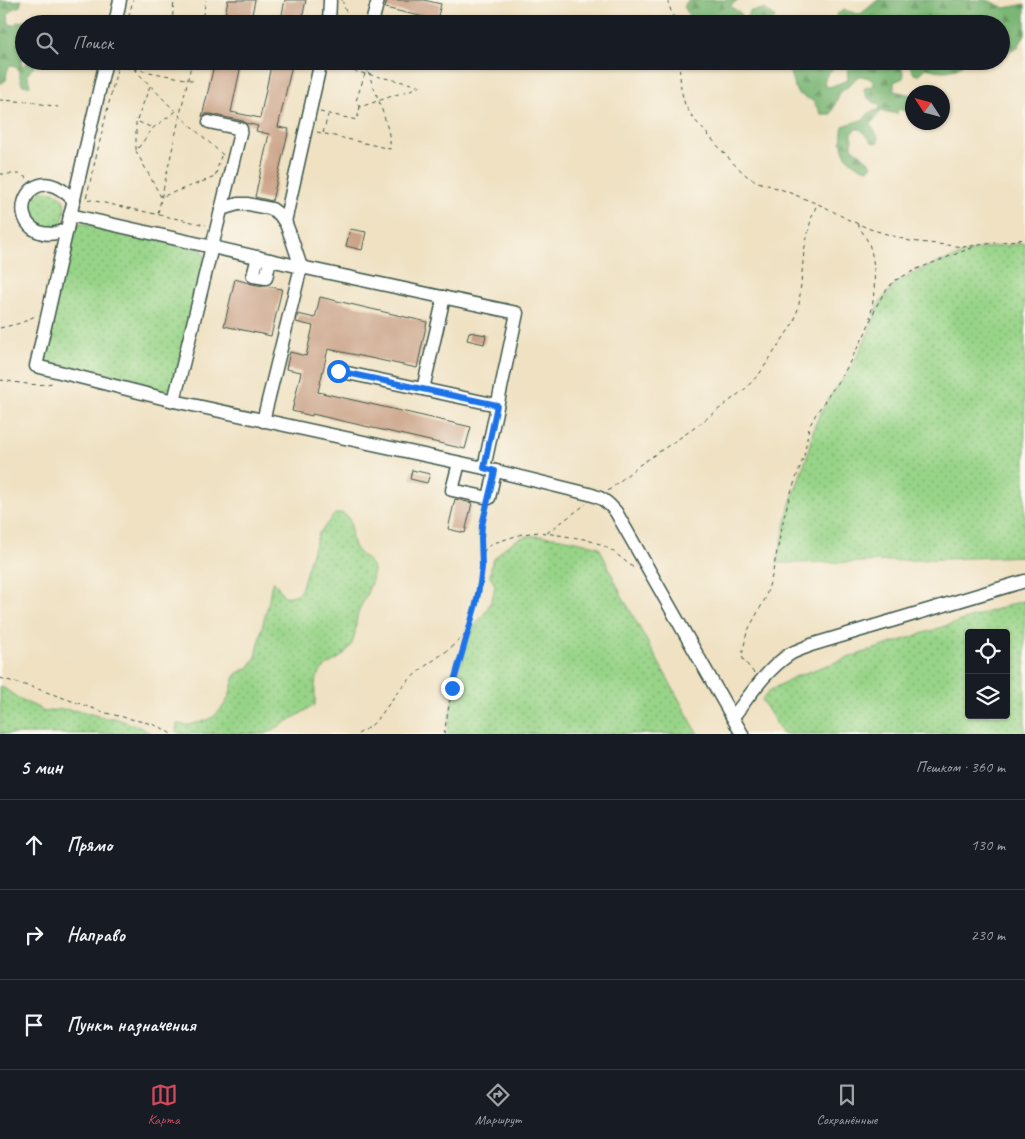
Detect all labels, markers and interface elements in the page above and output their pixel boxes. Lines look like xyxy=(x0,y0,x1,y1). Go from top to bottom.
search box xyxy=(15,15,1010,70)
icon: search xyxy=(33,29,61,57)
text: Поиск xyxy=(73,31,113,55)
north arrow xyxy=(905,85,950,130)
route start xyxy=(327,360,350,383)
map controls xyxy=(965,629,1010,719)
button: locate xyxy=(965,629,1010,674)
button: layers xyxy=(965,674,1010,719)
route end xyxy=(441,677,464,700)
text: 5 мин xyxy=(20,754,62,780)
text: Пешком · 360 m xyxy=(916,757,1005,777)
icon: ahead xyxy=(20,831,48,859)
text: Прямо xyxy=(67,833,112,857)
text: 130 m xyxy=(971,835,1005,855)
icon: right xyxy=(20,921,48,949)
text: Направо xyxy=(67,923,125,947)
text: 230 m xyxy=(971,925,1005,945)
icon: arrive xyxy=(20,1011,48,1039)
text: Пункт назначения xyxy=(67,1013,196,1037)
tab: Карта xyxy=(148,1081,180,1128)
tab: Маршрут xyxy=(475,1081,521,1128)
tab: Сохранённые xyxy=(817,1081,877,1128)

